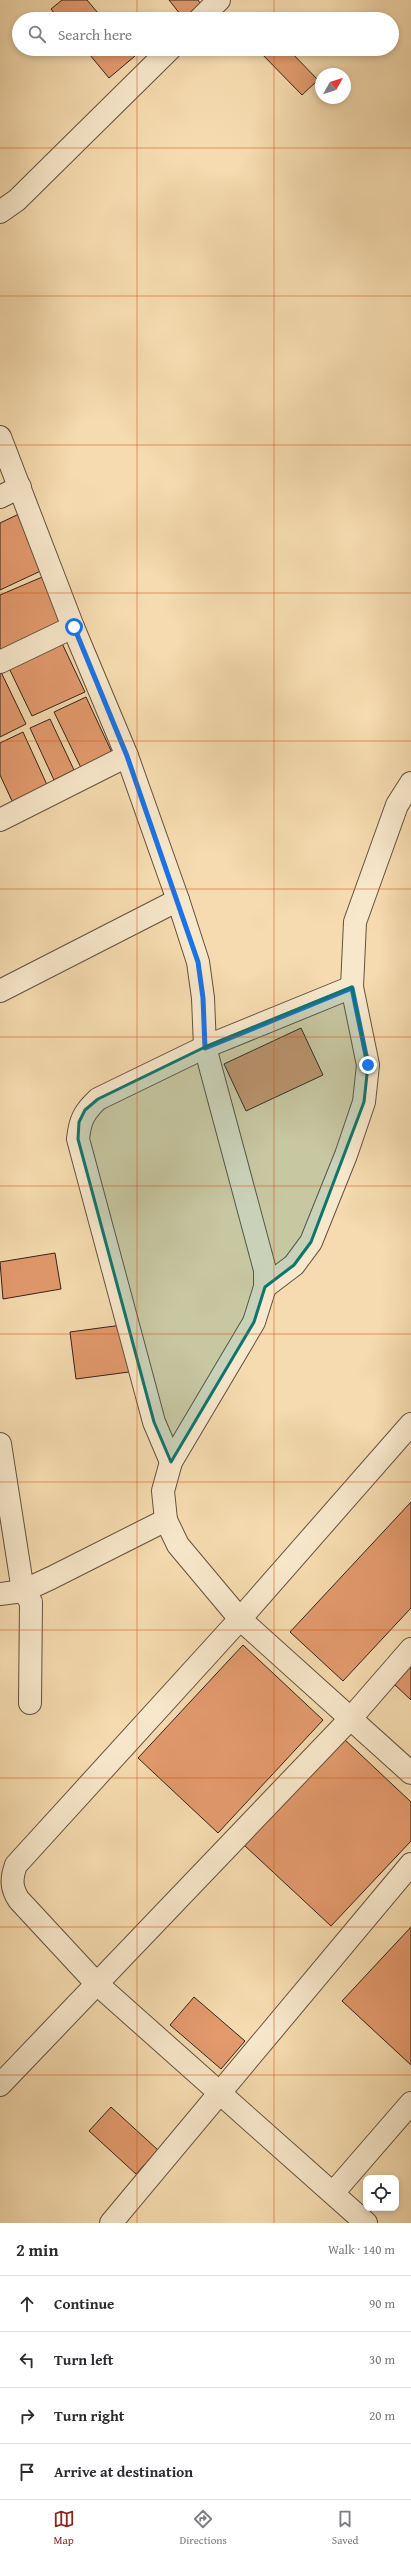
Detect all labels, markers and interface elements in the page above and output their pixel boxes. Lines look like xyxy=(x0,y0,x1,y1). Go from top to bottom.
search box xyxy=(12,12,399,56)
icon: search xyxy=(26,23,48,45)
text: Search here xyxy=(58,24,132,45)
north arrow xyxy=(315,68,351,104)
route start xyxy=(65,618,83,636)
route end xyxy=(359,1056,377,1074)
map controls xyxy=(363,2175,399,2211)
button: locate xyxy=(363,2175,399,2211)
text: 2 min xyxy=(16,2237,58,2262)
text: Walk · 140 m xyxy=(328,2240,395,2259)
icon: ahead xyxy=(16,2293,38,2315)
text: Continue xyxy=(54,2293,115,2314)
text: 90 m xyxy=(369,2294,395,2313)
icon: left xyxy=(16,2349,38,2371)
text: Turn left xyxy=(54,2349,113,2370)
text: 30 m xyxy=(369,2350,395,2369)
icon: right xyxy=(16,2405,38,2427)
text: Turn right xyxy=(54,2405,125,2426)
text: 20 m xyxy=(369,2406,395,2425)
icon: arrive xyxy=(16,2461,38,2483)
text: Arrive at destination xyxy=(54,2461,193,2482)
tab: Map xyxy=(53,2508,75,2548)
tab: Directions xyxy=(180,2508,227,2548)
tab: Saved xyxy=(332,2508,358,2548)

